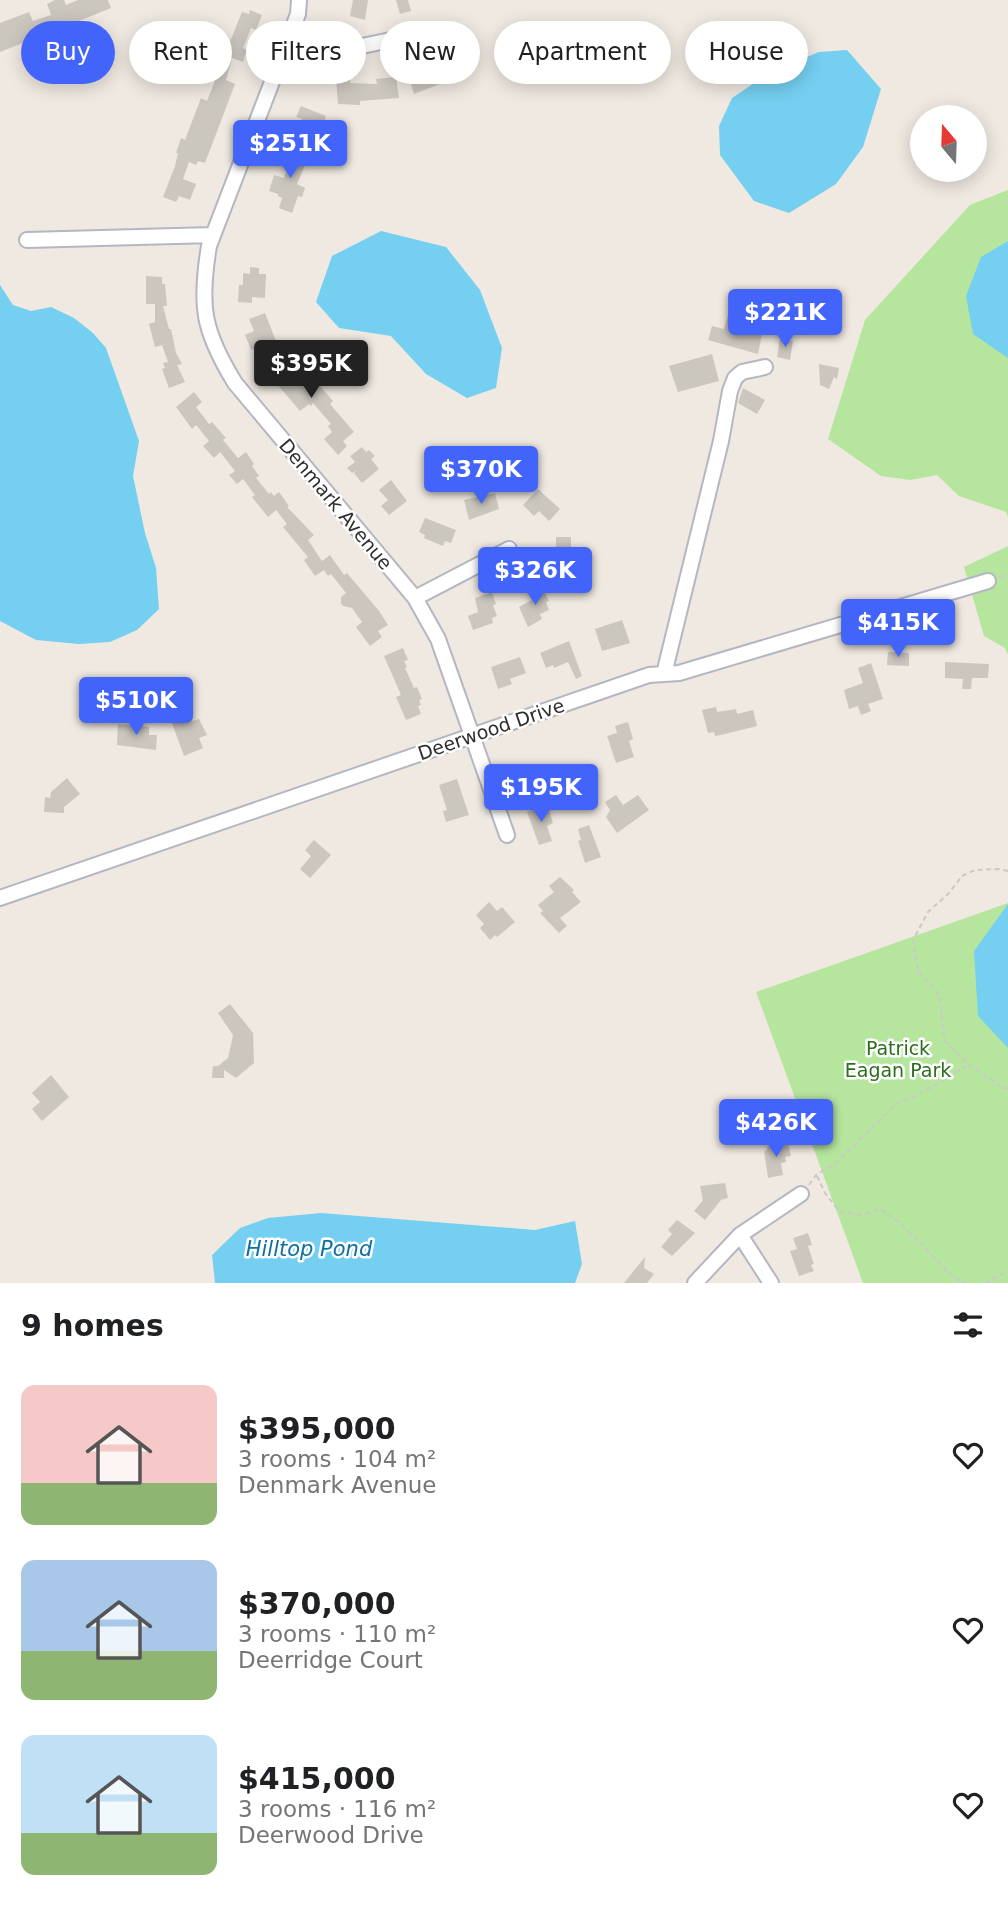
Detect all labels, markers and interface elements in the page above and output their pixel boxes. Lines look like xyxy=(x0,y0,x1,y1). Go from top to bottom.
chip: Buy xyxy=(21,21,115,84)
chip: Rent xyxy=(129,21,232,84)
chip: Filters xyxy=(246,21,366,84)
chip: New xyxy=(380,21,480,84)
chip: Apartment xyxy=(494,21,671,84)
chip: House xyxy=(685,21,808,84)
north arrow xyxy=(910,105,987,182)
map controls xyxy=(910,105,987,182)
pin: $251K xyxy=(241,120,339,180)
text: $251K xyxy=(249,130,331,156)
pin: $221K xyxy=(736,290,834,349)
text: $221K xyxy=(744,299,826,325)
pin: $395K xyxy=(262,340,360,400)
text: $395K xyxy=(270,350,352,376)
street label: Denmark Avenue xyxy=(275,434,397,574)
pin: $370K xyxy=(432,447,530,506)
text: $370K xyxy=(440,456,522,482)
pin: $326K xyxy=(486,548,584,607)
text: $326K xyxy=(494,557,576,583)
pin: $415K xyxy=(849,600,947,659)
text: $415K xyxy=(857,609,939,635)
pin: $510K xyxy=(87,678,185,737)
text: $510K xyxy=(95,687,177,713)
street label: Deerwood Drive xyxy=(415,694,567,764)
pin: $195K xyxy=(492,764,590,824)
text: $195K xyxy=(500,774,582,800)
park label: Patrick Eagan Park xyxy=(845,1037,951,1081)
pin: $426K xyxy=(727,1100,825,1159)
text: $426K xyxy=(735,1109,817,1135)
water label: Hilltop Pond xyxy=(246,1237,373,1261)
icon: filters xyxy=(949,1306,987,1344)
text: 9 homes xyxy=(21,1308,164,1343)
text: $395,000 xyxy=(238,1411,396,1446)
icon: home xyxy=(77,1413,161,1497)
icon: heart xyxy=(949,1436,987,1474)
text: 3 rooms · 104 m² xyxy=(238,1446,436,1472)
text: Denmark Avenue xyxy=(238,1472,436,1498)
text: $370,000 xyxy=(238,1586,396,1621)
icon: home xyxy=(77,1588,161,1672)
icon: heart xyxy=(949,1611,987,1649)
text: 3 rooms · 110 m² xyxy=(238,1621,436,1647)
text: Deerridge Court xyxy=(238,1647,423,1673)
text: $415,000 xyxy=(238,1761,396,1796)
icon: home xyxy=(77,1763,161,1847)
icon: heart xyxy=(949,1786,987,1824)
text: 3 rooms · 116 m² xyxy=(238,1796,436,1822)
text: Deerwood Drive xyxy=(238,1822,424,1848)

